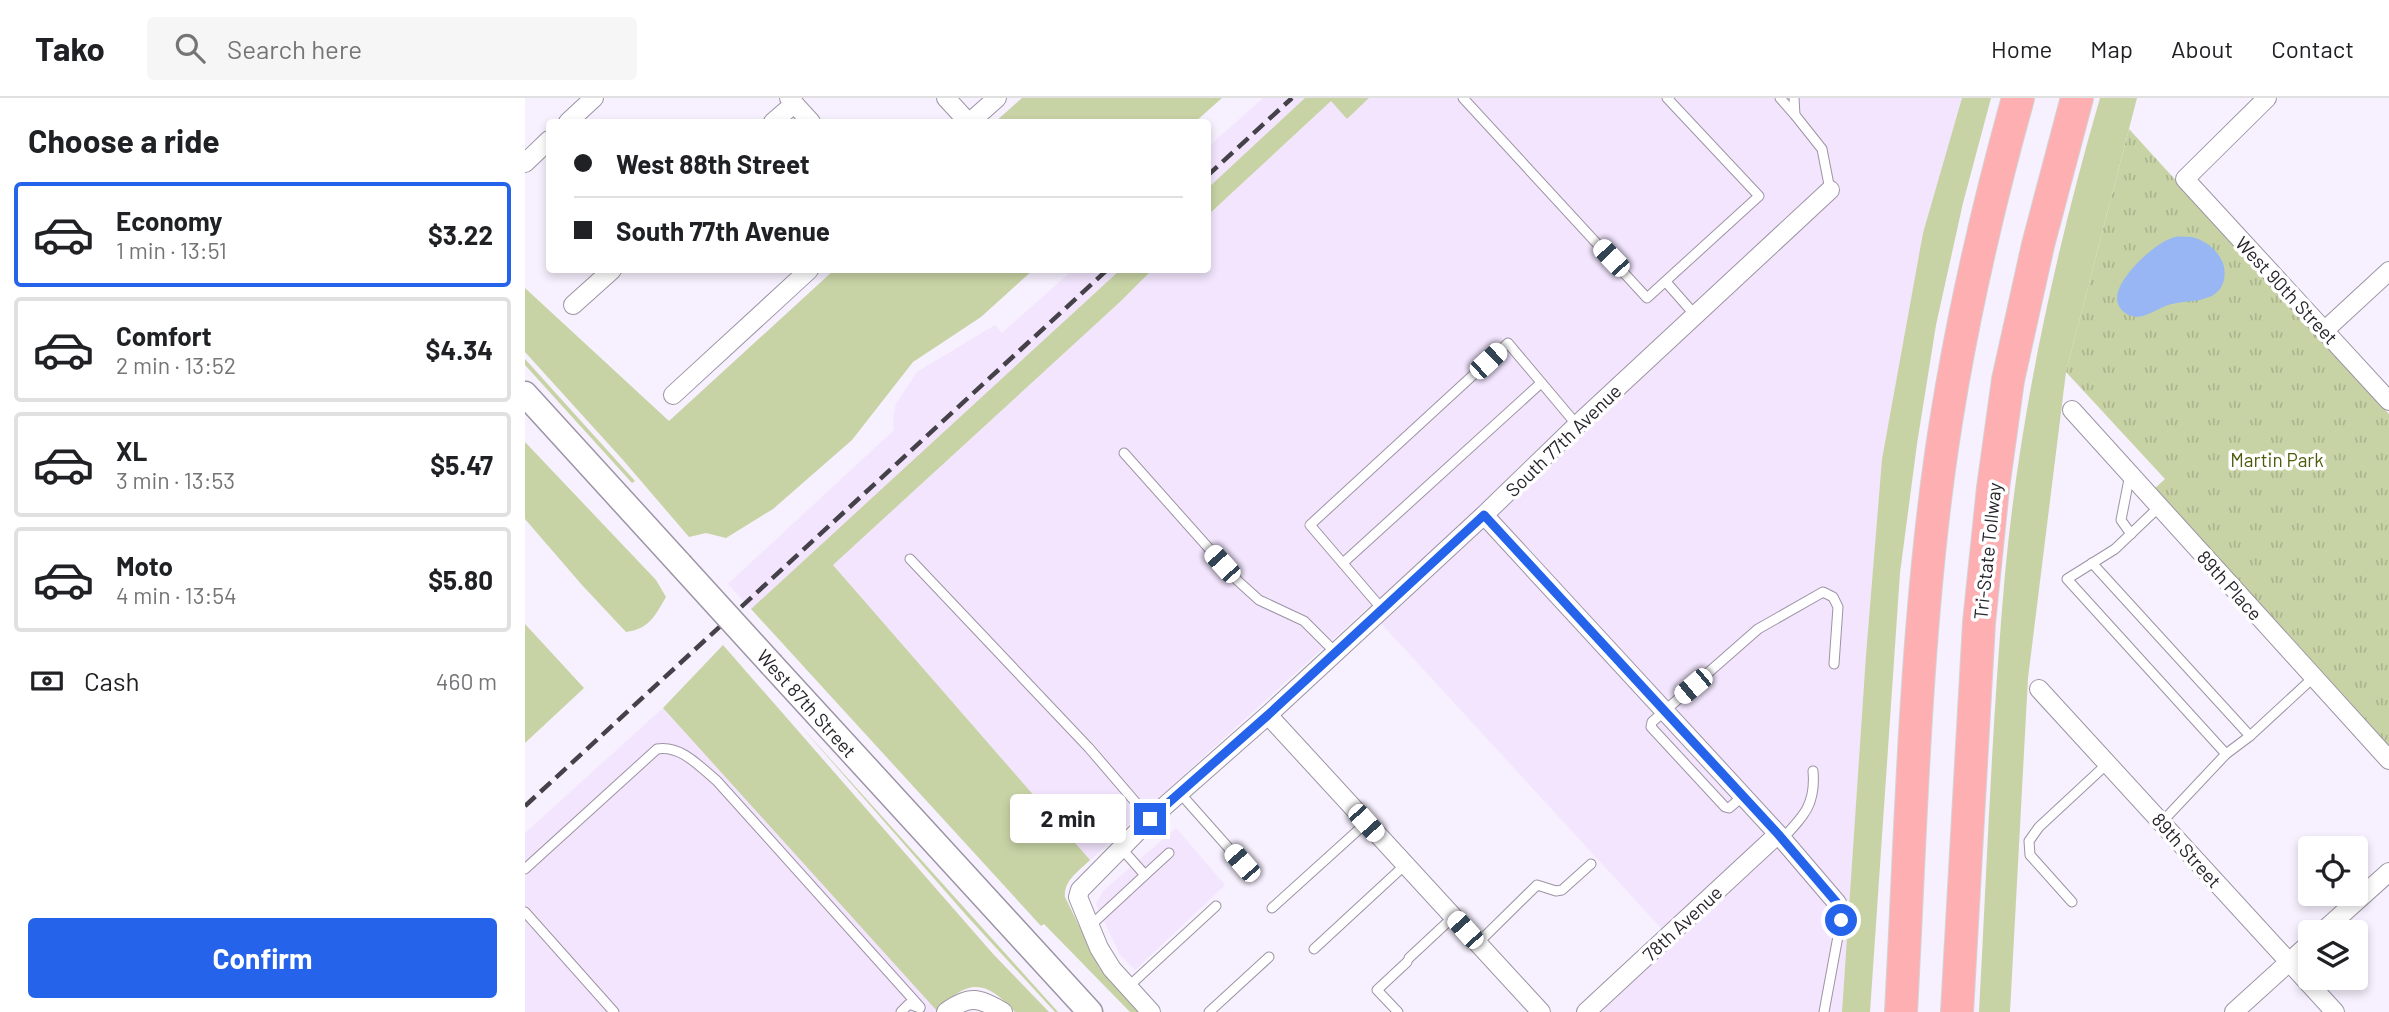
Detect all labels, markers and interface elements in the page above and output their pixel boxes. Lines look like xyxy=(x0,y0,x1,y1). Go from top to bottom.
search box xyxy=(147,17,637,80)
text: Tako xyxy=(35,28,105,68)
icon: search xyxy=(171,29,209,67)
text: Search here xyxy=(227,33,362,64)
text: Home xyxy=(1991,34,2052,63)
text: Map xyxy=(2090,34,2133,63)
text: About xyxy=(2171,34,2233,63)
text: Contact xyxy=(2271,34,2354,63)
text: Choose a ride xyxy=(28,121,220,159)
text: West 88th Street xyxy=(616,148,810,179)
icon: car xyxy=(32,203,95,266)
text: Economy xyxy=(116,205,222,236)
text: South 77th Avenue xyxy=(616,215,830,246)
text: $3.22 xyxy=(428,219,493,250)
street label: West 90th Street xyxy=(2231,231,2343,349)
car xyxy=(1589,235,1634,281)
text: 1 min · 13:51 xyxy=(116,236,227,264)
icon: car xyxy=(32,318,95,381)
text: Comfort xyxy=(116,320,212,351)
text: $4.34 xyxy=(426,334,493,365)
car xyxy=(1466,339,1511,383)
text: 2 min · 13:52 xyxy=(116,351,236,379)
street label: South 77th Avenue xyxy=(1500,379,1626,501)
icon: car xyxy=(32,433,95,496)
text: XL xyxy=(116,435,147,466)
park label: Martin Park xyxy=(2230,448,2324,471)
text: $5.47 xyxy=(430,449,493,480)
text: 3 min · 13:53 xyxy=(116,466,235,494)
street label: Tri-State Tollway xyxy=(1968,481,2006,621)
car xyxy=(1201,541,1244,587)
street label: 89th Place xyxy=(2193,545,2267,625)
icon: car xyxy=(32,548,95,611)
text: Moto xyxy=(116,550,173,581)
text: $5.80 xyxy=(428,564,493,595)
text: 4 min · 13:54 xyxy=(116,581,237,609)
street label: West 87th Street xyxy=(753,644,861,762)
icon: cash xyxy=(28,662,66,700)
car xyxy=(1671,664,1716,708)
text: Cash xyxy=(84,665,139,696)
text: 460 m xyxy=(436,667,497,695)
callout: 2 min xyxy=(1010,794,1125,844)
car xyxy=(1345,800,1388,846)
route end xyxy=(1134,803,1166,835)
text: 2 min xyxy=(1040,804,1096,832)
street label: 89th Street xyxy=(2147,808,2227,892)
map controls xyxy=(2298,836,2368,990)
button: locate xyxy=(2298,836,2368,906)
car xyxy=(1221,840,1264,886)
street label: 78th Avenue xyxy=(1638,880,1726,966)
route start xyxy=(1825,904,1857,936)
car xyxy=(1444,907,1487,953)
button: Confirm xyxy=(28,918,497,998)
button: layers xyxy=(2298,920,2368,990)

